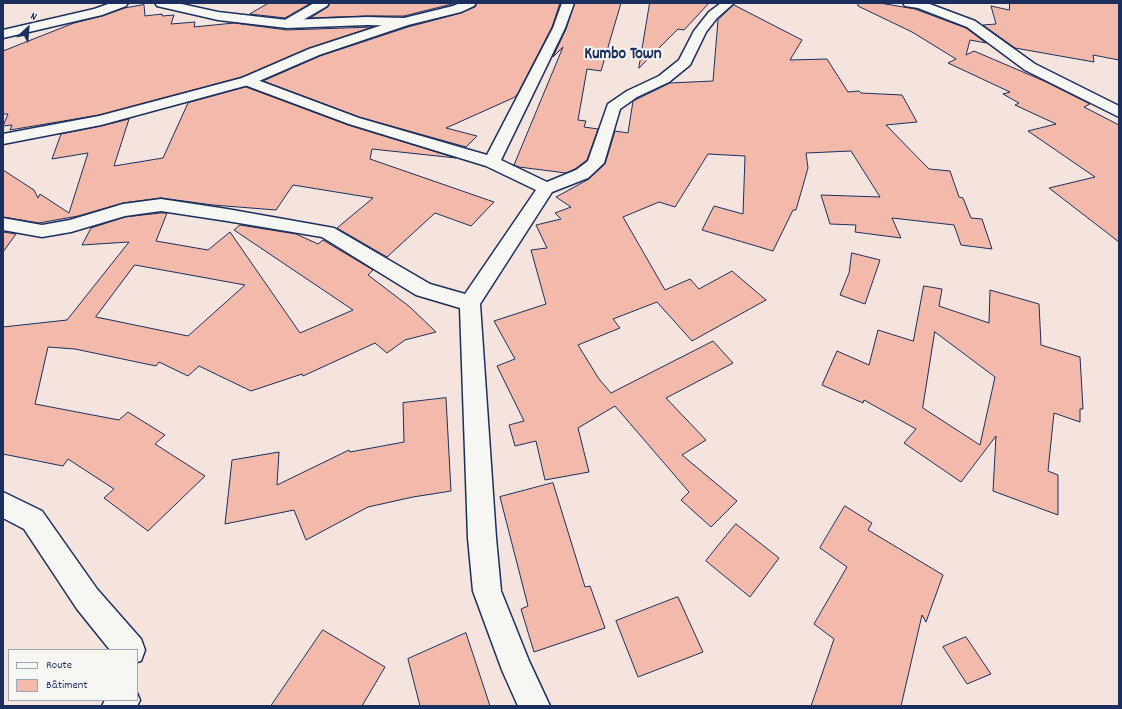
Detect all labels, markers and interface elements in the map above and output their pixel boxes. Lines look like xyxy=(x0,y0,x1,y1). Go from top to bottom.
north arrow xyxy=(8,8,48,48)
text: N xyxy=(27,9,39,26)
district label: Kumbo Town xyxy=(584,46,662,66)
legend xyxy=(8,649,138,701)
text: Route xyxy=(46,657,72,674)
text: Bâtiment xyxy=(46,677,88,694)

